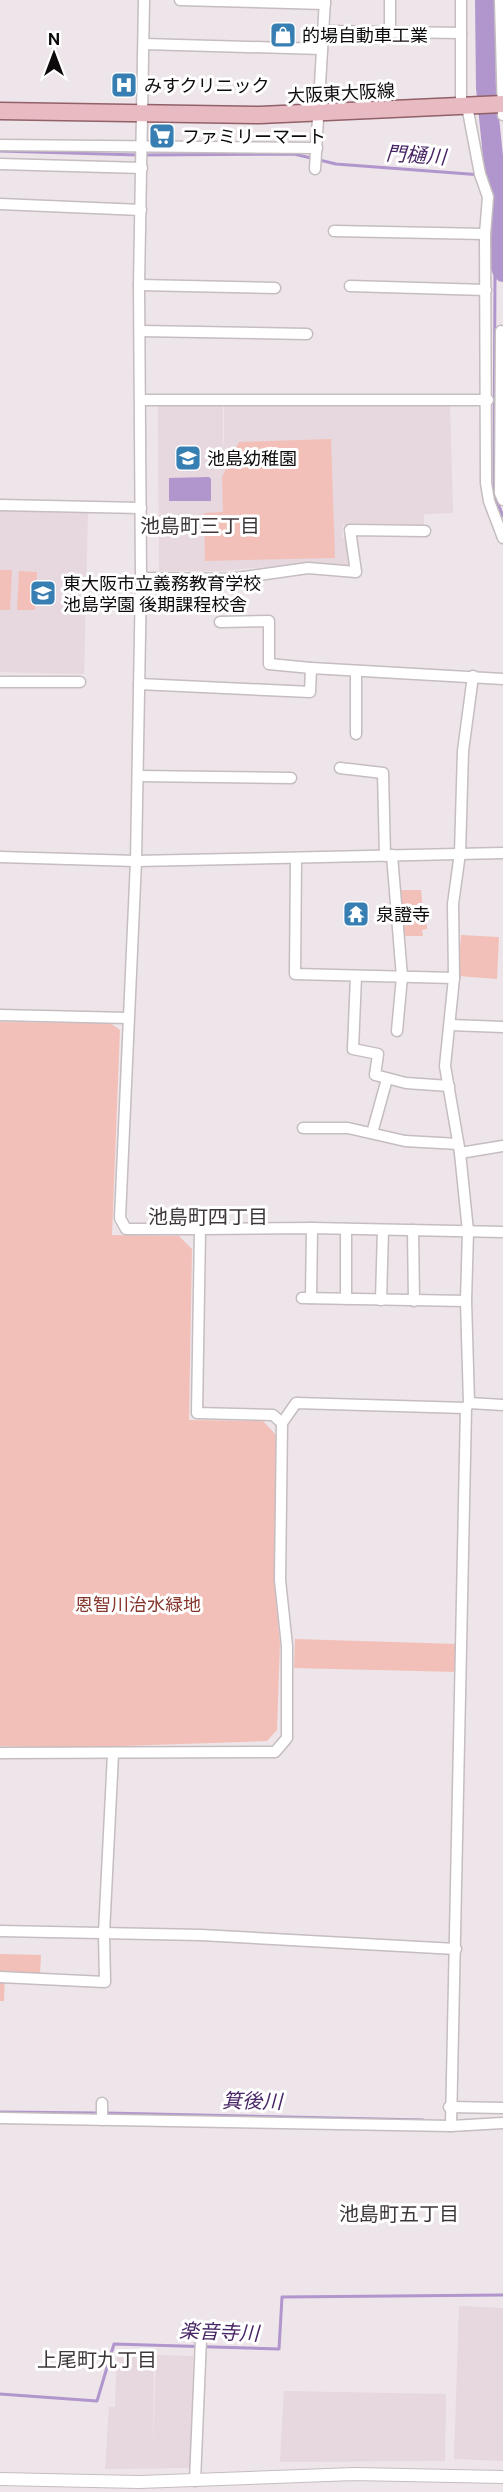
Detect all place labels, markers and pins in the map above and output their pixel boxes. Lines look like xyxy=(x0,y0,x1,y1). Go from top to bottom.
shop icon: 的場自動車工業 xyxy=(268,20,298,50)
place label: 的場自動車工業 xyxy=(302,25,428,46)
hospital icon: みすクリニック xyxy=(109,70,139,100)
place label: みすクリニック xyxy=(144,75,269,96)
supermarket icon: ファミリーマート xyxy=(147,121,177,151)
place label: ファミリーマート xyxy=(182,126,326,147)
school or university icon: 池島幼稚園 xyxy=(173,443,203,473)
place label: 池島幼稚園 xyxy=(207,448,297,469)
place label: 東大阪市立義務教育学校 池島学園 後期課程校舎 xyxy=(63,573,261,615)
school or university icon: 東大阪市立義務教育学校 池島学園 後期課程校舎 xyxy=(28,578,58,608)
temple icon: 泉證寺 xyxy=(341,899,371,929)
place label: 泉證寺 xyxy=(376,904,430,925)

